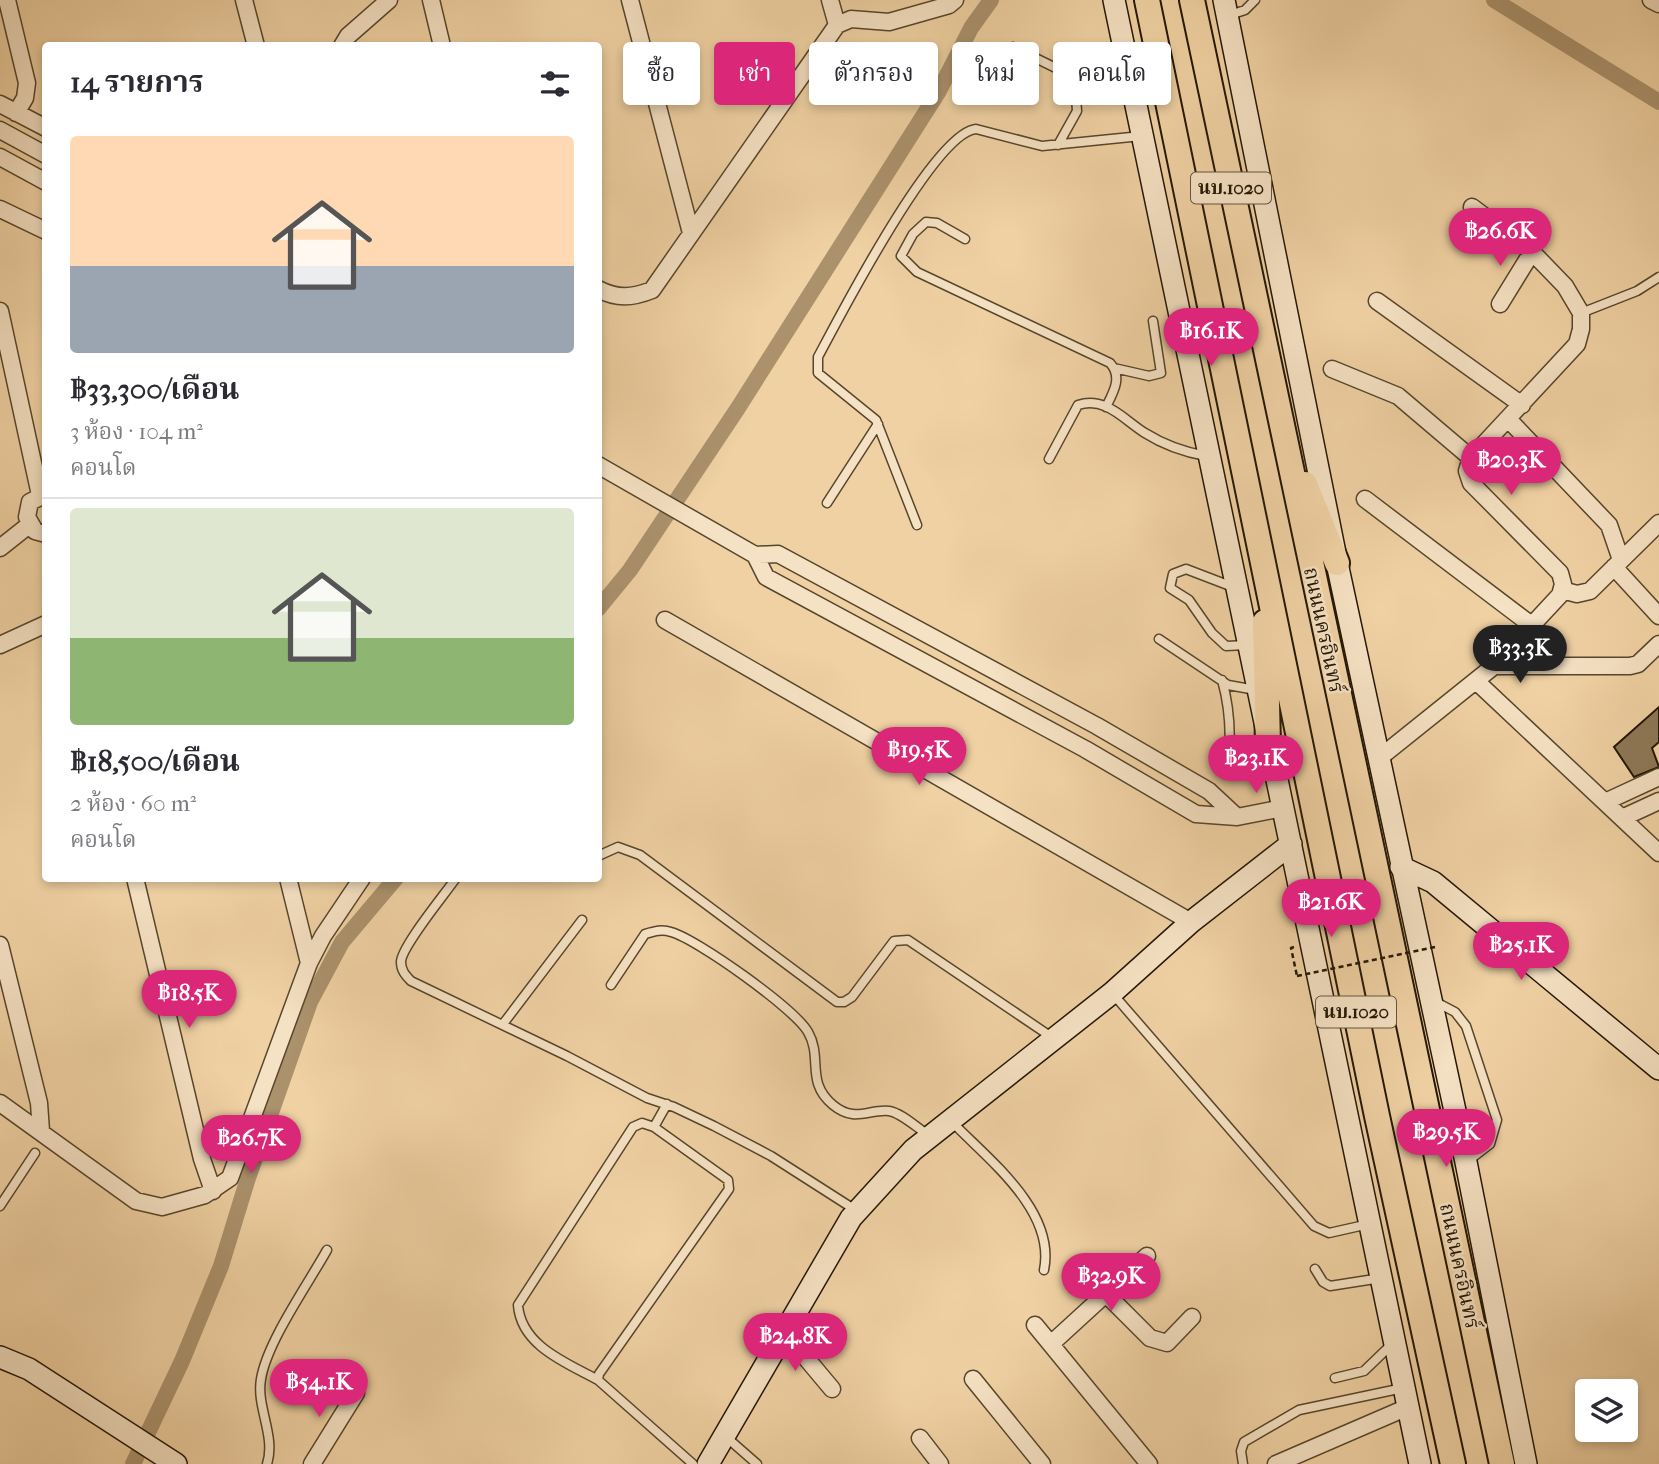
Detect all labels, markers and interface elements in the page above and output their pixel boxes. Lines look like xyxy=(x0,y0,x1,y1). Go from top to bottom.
chip: ซื้อ xyxy=(623,42,700,105)
chip: เช่า xyxy=(714,42,795,105)
chip: ตัวกรอง xyxy=(809,42,938,105)
chip: ใหม่ xyxy=(952,42,1039,105)
chip: คอนโด xyxy=(1053,42,1171,105)
text: 14 รายการ xyxy=(70,65,204,100)
icon: filters xyxy=(536,65,574,103)
road number: นบ.1020 xyxy=(1191,172,1271,204)
icon: home xyxy=(259,182,385,308)
pin: ฿26.6K xyxy=(1443,208,1557,268)
text: ฿26.6K xyxy=(1465,217,1535,244)
pin: ฿16.1K xyxy=(1154,308,1268,368)
text: ฿16.1K xyxy=(1180,317,1242,344)
text: ฿33,300/เดือน xyxy=(70,372,239,407)
text: 3 ห้อง · 104 m² xyxy=(70,418,203,445)
pin: ฿20.3K xyxy=(1454,438,1568,497)
text: ฿20.3K xyxy=(1477,446,1545,473)
text: คอนโด xyxy=(70,454,137,481)
icon: home xyxy=(259,554,385,680)
street label: ถนนนครอินทร์ xyxy=(1299,565,1350,696)
pin: ฿33.3K xyxy=(1463,626,1577,685)
text: ฿33.3K xyxy=(1489,634,1551,661)
pin: ฿19.5K xyxy=(862,728,976,787)
text: ฿19.5K xyxy=(887,736,951,763)
pin: ฿23.1K xyxy=(1199,736,1313,795)
text: ฿18,500/เดือน xyxy=(70,744,240,779)
text: ฿23.1K xyxy=(1224,744,1288,771)
text: 2 ห้อง · 60 m² xyxy=(70,790,196,817)
text: คอนโด xyxy=(70,826,137,853)
pin: ฿21.6K xyxy=(1274,880,1388,939)
text: ฿21.6K xyxy=(1298,888,1364,915)
pin: ฿25.1K xyxy=(1464,922,1578,982)
text: ฿25.1K xyxy=(1489,931,1553,958)
pin: ฿18.5K xyxy=(132,970,246,1030)
text: ฿18.5K xyxy=(158,979,220,1006)
road number: นบ.1020 xyxy=(1316,996,1396,1028)
pin: ฿29.5K xyxy=(1389,1110,1503,1169)
pin: ฿26.7K xyxy=(194,1116,308,1175)
text: ฿29.5K xyxy=(1413,1118,1479,1145)
text: ฿26.7K xyxy=(217,1124,285,1151)
street label: ถนนนครอินทร์ xyxy=(1435,1201,1486,1332)
pin: ฿32.9K xyxy=(1054,1254,1168,1313)
text: ฿32.9K xyxy=(1077,1262,1145,1289)
pin: ฿24.8K xyxy=(738,1314,852,1373)
text: ฿24.8K xyxy=(759,1322,831,1349)
pin: ฿54.1K xyxy=(262,1360,376,1419)
text: ฿54.1K xyxy=(286,1368,352,1395)
map controls xyxy=(1575,1379,1638,1442)
button: layers xyxy=(1575,1379,1638,1442)

